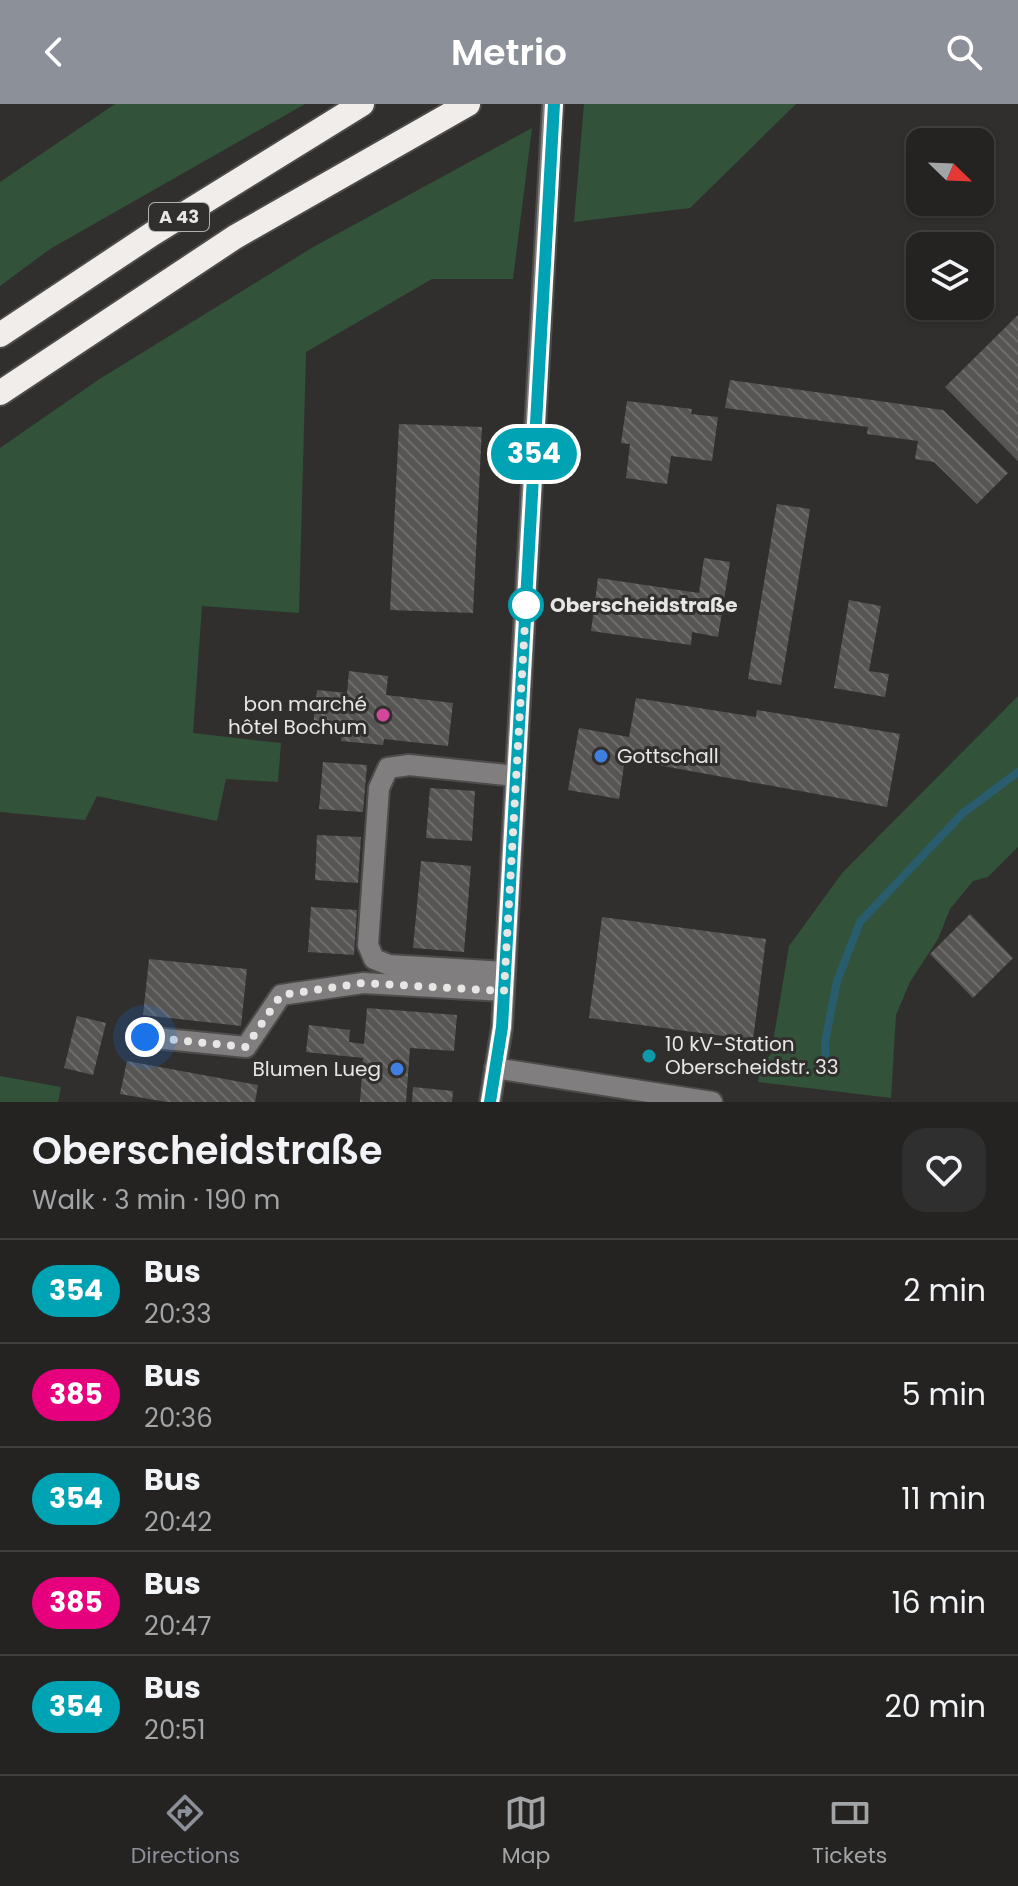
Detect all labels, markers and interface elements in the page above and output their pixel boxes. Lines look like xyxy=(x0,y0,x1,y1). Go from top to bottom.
text: Metrio xyxy=(451,27,567,78)
icon: back xyxy=(32,30,76,74)
icon: search xyxy=(942,30,986,74)
north arrow xyxy=(906,128,994,216)
map controls xyxy=(906,128,994,320)
road number: A 43 xyxy=(149,203,209,231)
button: layers xyxy=(906,232,994,320)
line badge: 354 xyxy=(488,428,580,480)
text: 354 xyxy=(507,434,561,473)
marker: Oberscheidstraße xyxy=(509,588,543,622)
place label: Oberscheidstraße xyxy=(550,591,738,619)
place label: bon marché hôtel Bochum xyxy=(228,690,367,741)
marker: bon marché hôtel Bochum xyxy=(374,706,392,724)
place label: Gottschall xyxy=(617,742,719,770)
marker: Gottschall xyxy=(592,747,610,765)
your location xyxy=(125,1017,165,1057)
place label: 10 kV-Station Oberscheidstr. 33 xyxy=(665,1030,839,1081)
marker: 10 kV-Station Oberscheidstr. 33 xyxy=(640,1047,658,1065)
place label: Blumen Lueg xyxy=(253,1055,381,1083)
marker: Blumen Lueg xyxy=(388,1060,406,1078)
text: Oberscheidstraße xyxy=(32,1124,383,1177)
button: heart xyxy=(902,1128,986,1212)
text: Walk · 3 min · 190 m xyxy=(32,1182,280,1218)
text: Bus xyxy=(144,1250,201,1293)
text: 2 min xyxy=(903,1269,986,1312)
text: 354 xyxy=(49,1271,103,1310)
text: 20:33 xyxy=(144,1296,211,1332)
text: Bus xyxy=(144,1354,201,1397)
text: 5 min xyxy=(902,1373,986,1416)
text: 385 xyxy=(49,1375,103,1414)
text: 20:36 xyxy=(144,1400,213,1436)
text: Bus xyxy=(144,1458,201,1501)
text: 11 min xyxy=(901,1477,986,1520)
text: 354 xyxy=(49,1479,103,1518)
text: 20:42 xyxy=(144,1504,212,1540)
text: Bus xyxy=(144,1562,201,1605)
text: 16 min xyxy=(892,1581,986,1624)
text: 385 xyxy=(49,1583,103,1622)
text: 20:47 xyxy=(144,1608,211,1644)
text: Bus xyxy=(144,1666,201,1709)
text: 20 min xyxy=(884,1685,986,1728)
text: 354 xyxy=(49,1687,103,1726)
text: 20:51 xyxy=(144,1712,205,1748)
tab: Directions xyxy=(131,1791,240,1872)
tab: Map xyxy=(502,1791,550,1872)
tab: Tickets xyxy=(812,1791,887,1872)

